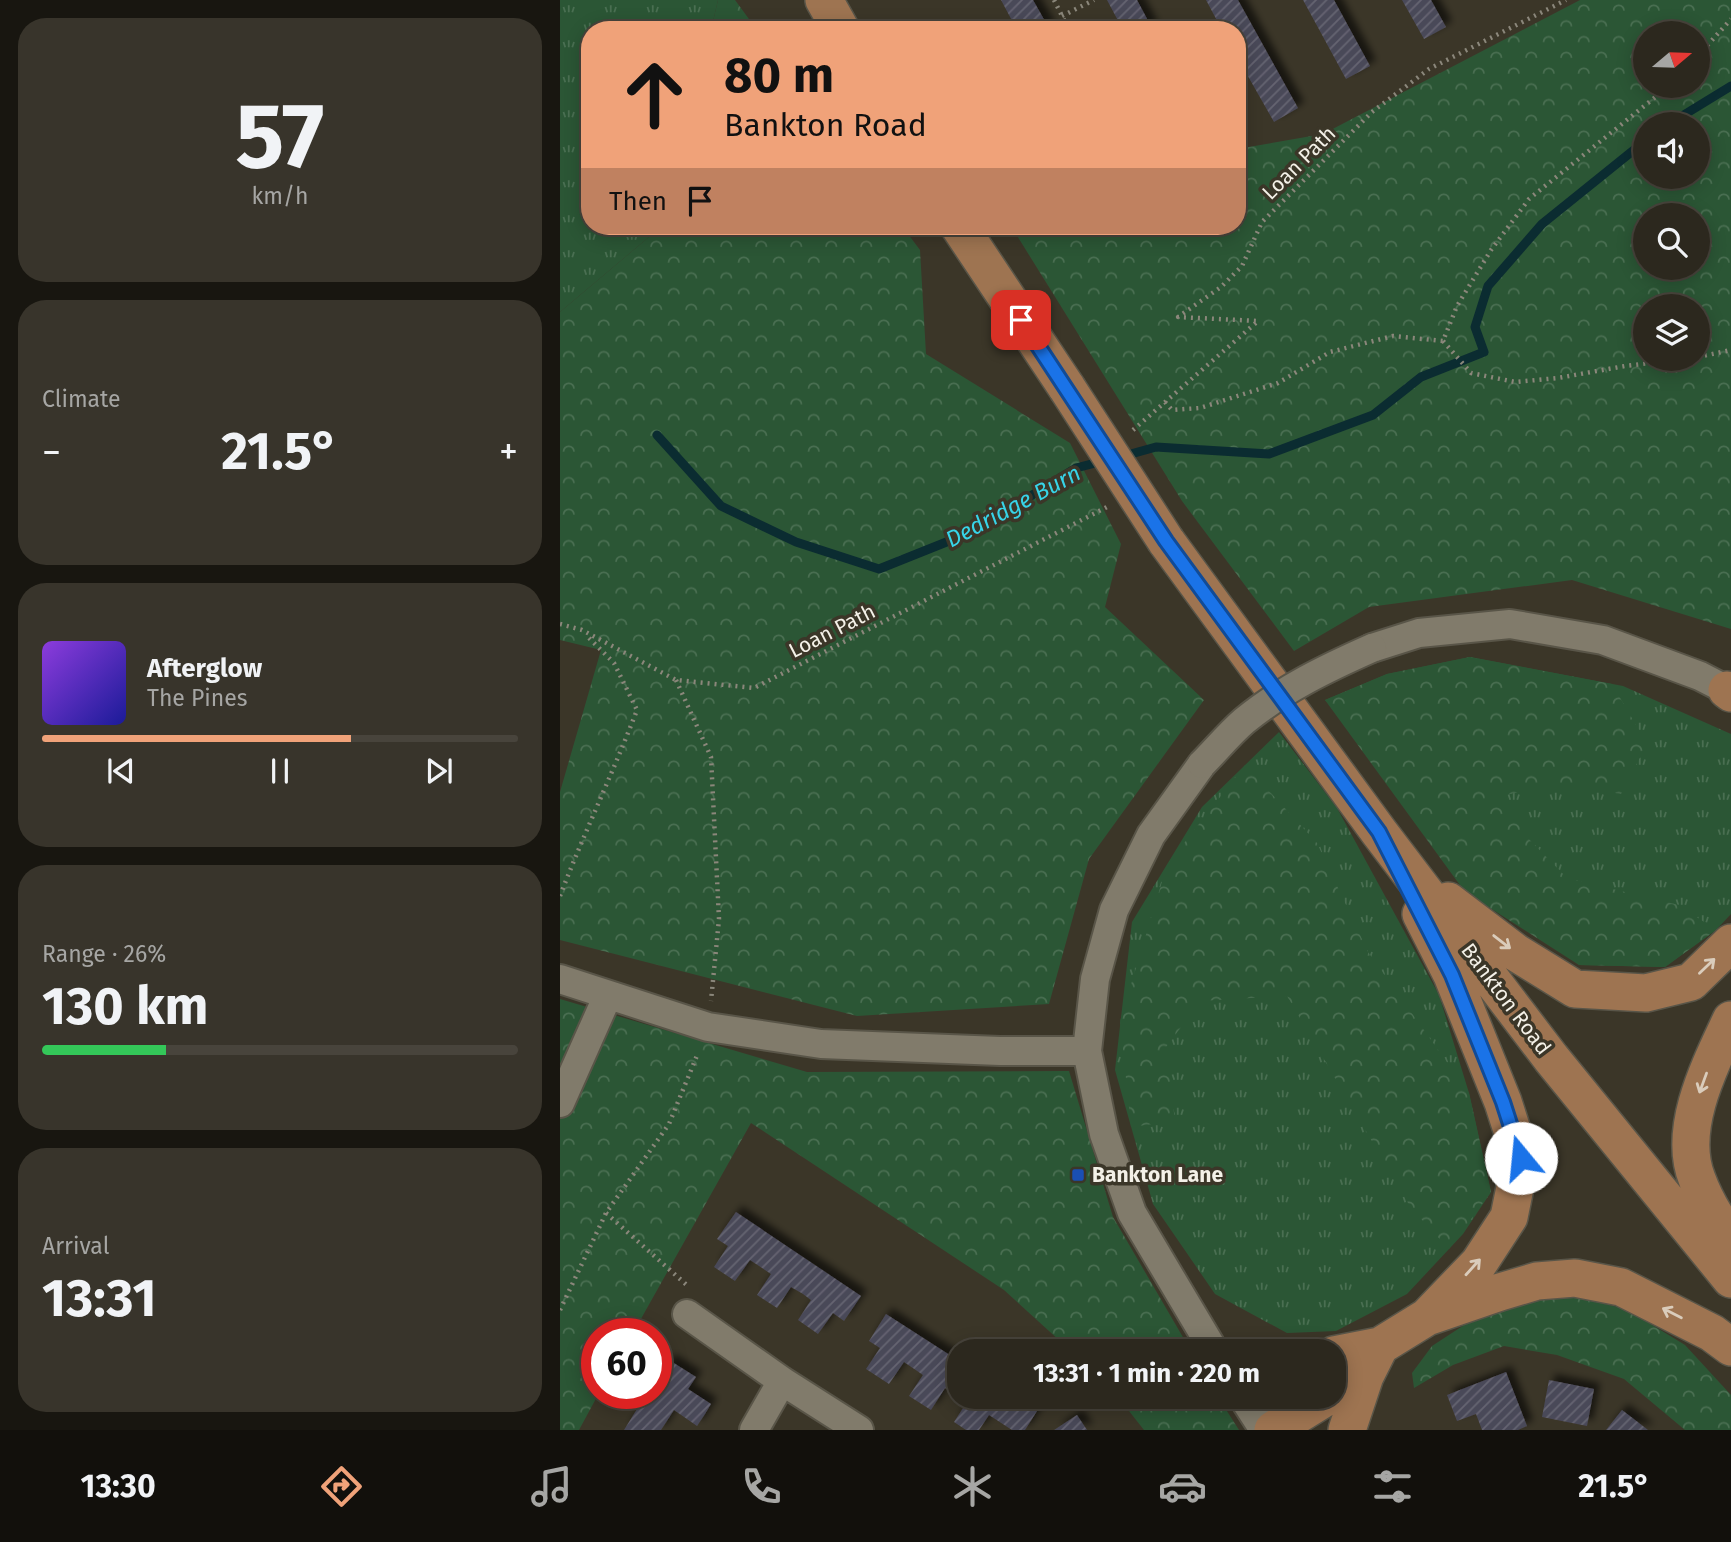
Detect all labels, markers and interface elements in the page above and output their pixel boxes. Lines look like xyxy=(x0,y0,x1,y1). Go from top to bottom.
north arrow xyxy=(1633,21,1710,98)
map controls xyxy=(1633,21,1710,371)
text: 80 m xyxy=(724,46,834,105)
icon: ahead xyxy=(609,49,700,140)
text: 57 xyxy=(236,82,324,191)
text: Bankton Road xyxy=(724,106,927,144)
button: sound xyxy=(1633,112,1710,189)
street label: Loan Path xyxy=(1257,121,1341,205)
text: km/h xyxy=(252,182,308,210)
icon: arrive xyxy=(681,182,719,220)
text: Then xyxy=(609,186,667,217)
button: search xyxy=(1633,203,1710,280)
pin xyxy=(991,290,1051,350)
button: layers xyxy=(1633,294,1710,371)
icon: arrive xyxy=(1002,301,1040,339)
text: Climate xyxy=(42,385,121,413)
text: 21.5° xyxy=(221,420,339,483)
text: − xyxy=(42,429,61,475)
text: + xyxy=(499,429,518,475)
water label: Dedridge Burn xyxy=(941,459,1085,553)
street label: Loan Path xyxy=(784,598,880,664)
text: Afterglow xyxy=(147,653,262,684)
text: The Pines xyxy=(147,684,248,712)
icon: previous xyxy=(102,752,140,790)
icon: pause xyxy=(261,752,299,790)
icon: next xyxy=(420,752,458,790)
one-way arrow xyxy=(1492,934,1510,949)
street label: Bankton Road xyxy=(1456,938,1556,1060)
text: Range · 26% xyxy=(42,940,166,968)
one-way arrow xyxy=(1698,958,1715,975)
text: 130 km xyxy=(42,975,209,1038)
one-way arrow xyxy=(1696,1071,1708,1093)
position arrow xyxy=(1484,1121,1558,1195)
place label: Bankton Lane xyxy=(1092,1162,1223,1188)
marker: Bankton Lane xyxy=(1070,1167,1086,1183)
text: Arrival xyxy=(42,1232,109,1260)
one-way arrow xyxy=(1465,1259,1481,1277)
text: 13:31 xyxy=(42,1267,157,1330)
one-way arrow xyxy=(1662,1305,1683,1319)
speed limit sign: 60 xyxy=(581,1318,672,1409)
text: 13:31 · 1 min · 220 m xyxy=(1033,1358,1260,1389)
icon: directions xyxy=(317,1462,366,1511)
icon: music xyxy=(527,1462,576,1511)
icon: phone xyxy=(737,1462,786,1511)
icon: climate xyxy=(948,1462,997,1511)
icon: car xyxy=(1158,1462,1207,1511)
icon: filters xyxy=(1368,1462,1417,1511)
text: 13:30 xyxy=(81,1467,156,1505)
text: 21.5° xyxy=(1578,1467,1650,1505)

